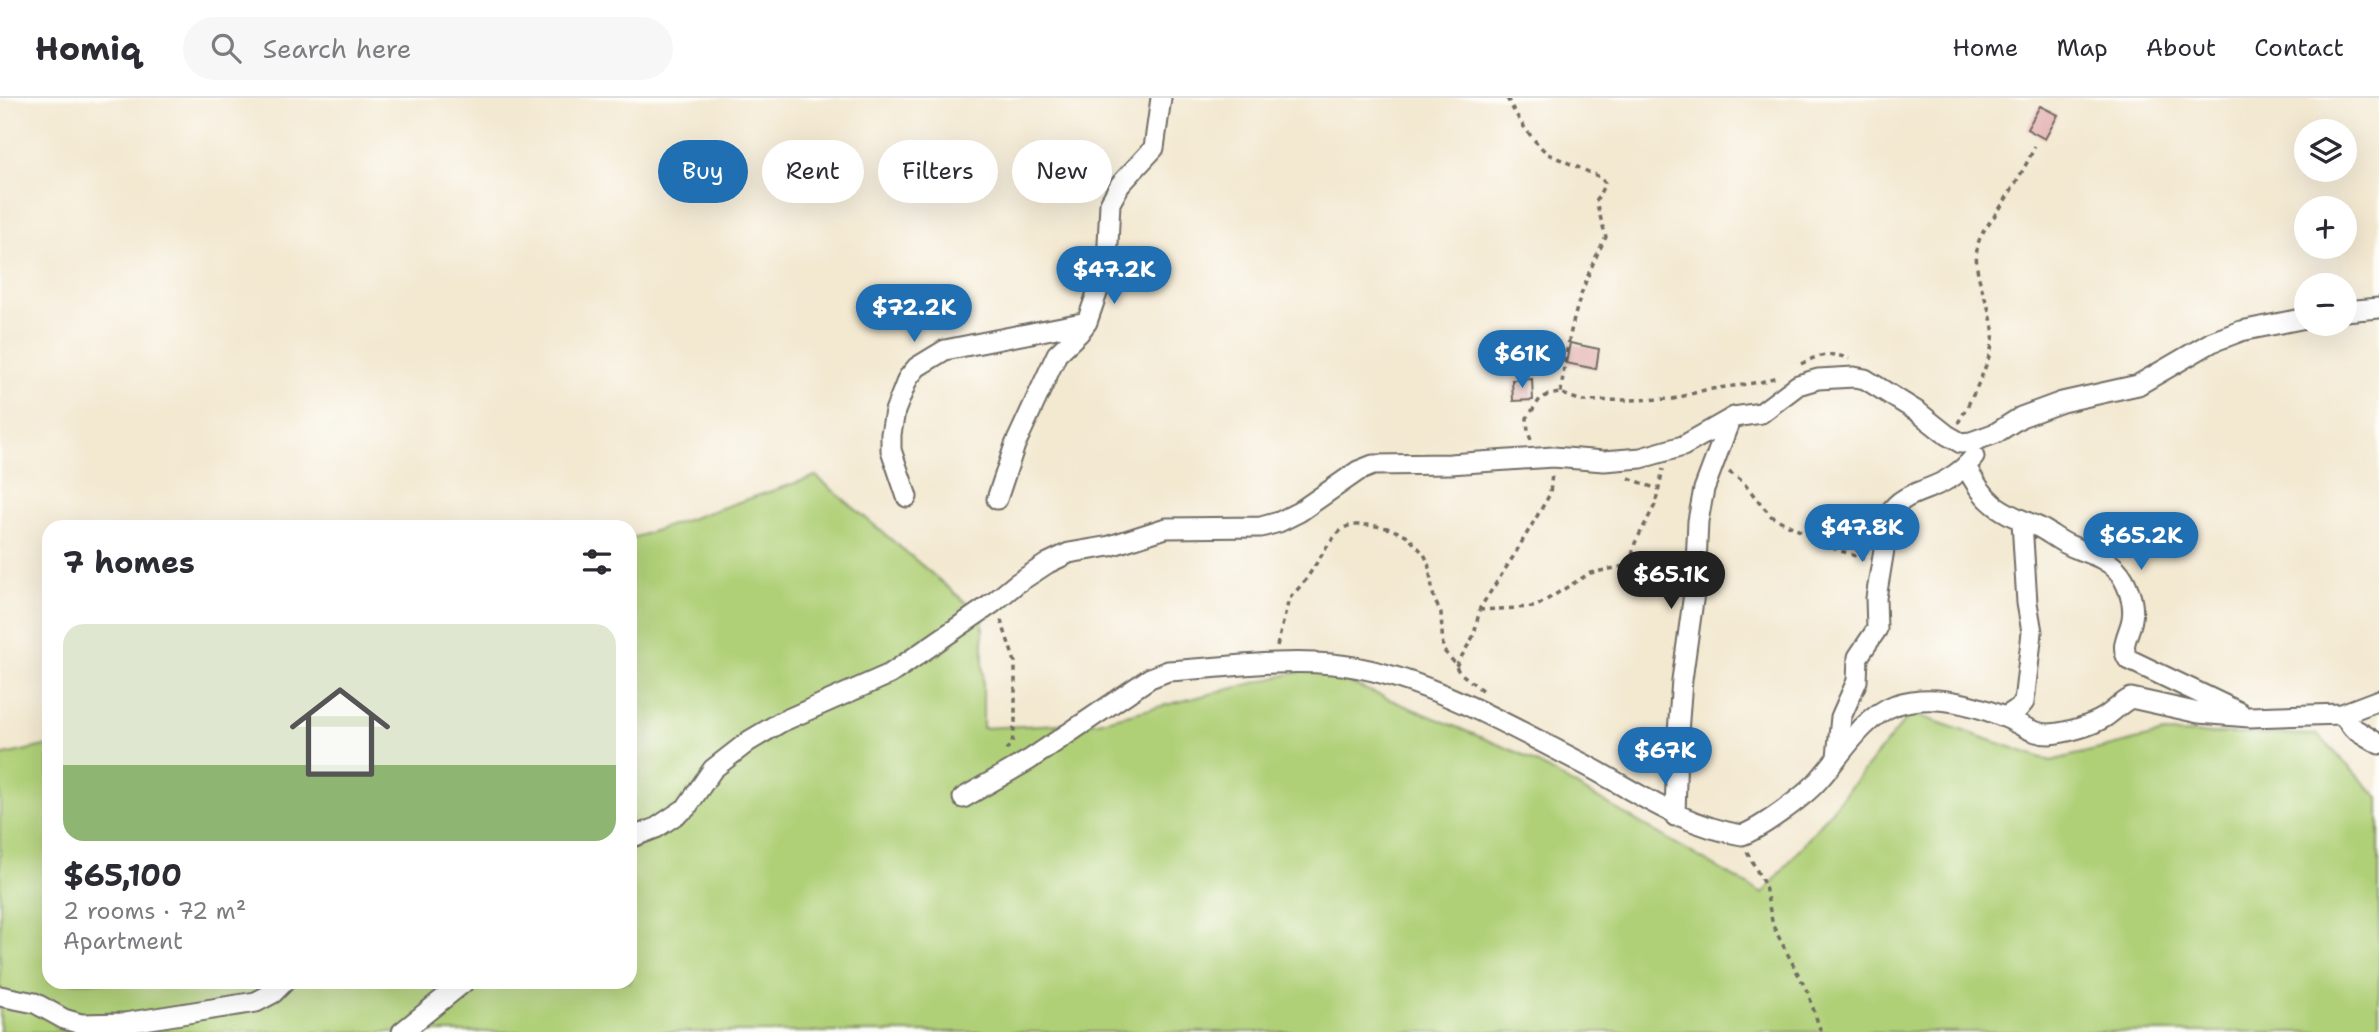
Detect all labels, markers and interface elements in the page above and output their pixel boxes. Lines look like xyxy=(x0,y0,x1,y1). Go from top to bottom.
search box xyxy=(183,17,673,80)
text: Homiq xyxy=(35,26,141,71)
icon: search xyxy=(207,29,245,67)
text: Search here xyxy=(263,31,411,66)
text: Home xyxy=(1952,32,2018,64)
text: Map xyxy=(2056,32,2108,64)
text: About xyxy=(2146,32,2216,64)
text: Contact xyxy=(2254,32,2344,64)
map controls xyxy=(2294,119,2357,336)
button: layers xyxy=(2294,119,2357,182)
chip: Buy xyxy=(658,140,748,203)
chip: Rent xyxy=(762,140,864,203)
chip: Filters xyxy=(878,140,998,203)
chip: New xyxy=(1012,140,1112,203)
button: + xyxy=(2294,196,2357,259)
pin: $47.2K xyxy=(1057,246,1171,306)
text: $47.2K xyxy=(1072,254,1156,284)
button: − xyxy=(2294,273,2357,336)
pin: $72.2K xyxy=(857,285,971,344)
text: $72.2K xyxy=(872,292,956,322)
pin: $61K xyxy=(1481,330,1563,390)
text: $61K xyxy=(1494,338,1550,368)
pin: $47.8K xyxy=(1805,504,1919,564)
text: $47.8K xyxy=(1821,512,1903,542)
pin: $65.2K xyxy=(2084,512,2198,572)
text: $65.2K xyxy=(2099,520,2183,550)
text: 7 homes xyxy=(63,542,195,583)
icon: filters xyxy=(578,543,616,581)
pin: $65.1K xyxy=(1614,552,1728,611)
text: $65.1K xyxy=(1633,559,1709,589)
icon: home xyxy=(277,669,403,795)
pin: $67K xyxy=(1624,728,1706,787)
text: $67K xyxy=(1634,735,1696,765)
text: $65,100 xyxy=(63,855,182,896)
text: 2 rooms · 72 m² xyxy=(63,896,246,926)
text: Apartment xyxy=(63,926,183,956)

